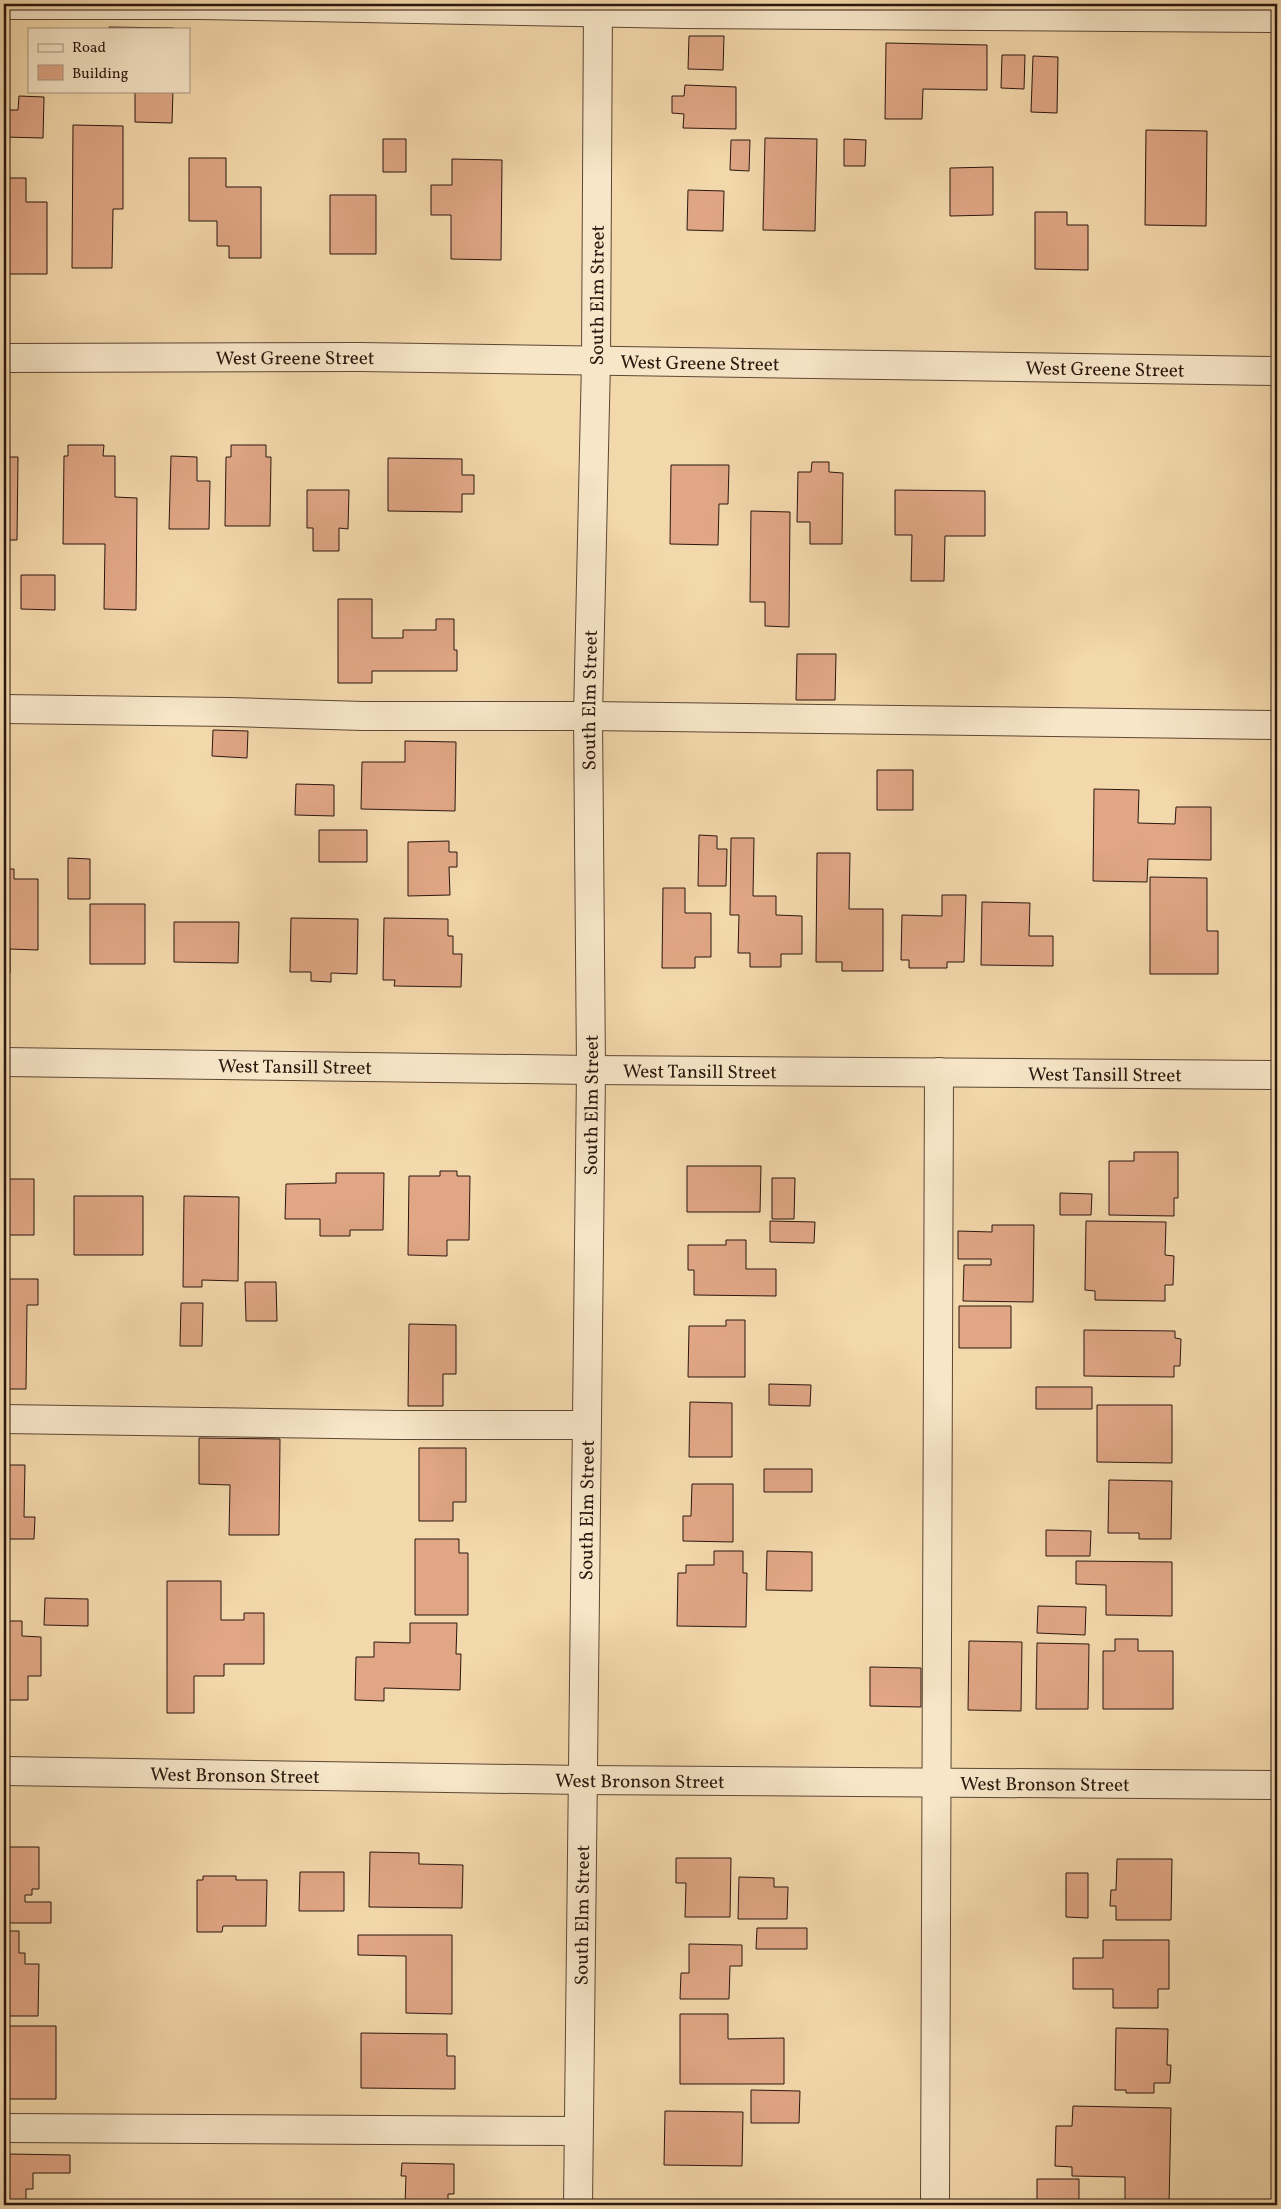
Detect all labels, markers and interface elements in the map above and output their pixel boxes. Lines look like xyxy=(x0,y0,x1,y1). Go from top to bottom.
legend xyxy=(28,28,190,92)
text: Road xyxy=(72,38,106,59)
text: Building xyxy=(72,64,129,85)
street label: South Elm Street xyxy=(585,224,612,366)
street label: West Greene Street xyxy=(215,346,375,372)
street label: West Greene Street xyxy=(620,350,780,378)
street label: West Greene Street xyxy=(1025,356,1185,385)
street label: South Elm Street xyxy=(577,629,605,771)
street label: South Elm Street xyxy=(579,1034,606,1176)
street label: West Tansill Street xyxy=(218,1054,373,1082)
street label: West Tansill Street xyxy=(623,1059,778,1086)
street label: West Tansill Street xyxy=(1028,1062,1182,1089)
street label: South Elm Street xyxy=(574,1439,602,1581)
street label: West Bronson Street xyxy=(150,1762,320,1791)
street label: West Bronson Street xyxy=(555,1769,725,1796)
street label: West Bronson Street xyxy=(960,1772,1130,1799)
street label: South Elm Street xyxy=(570,1844,597,1986)

